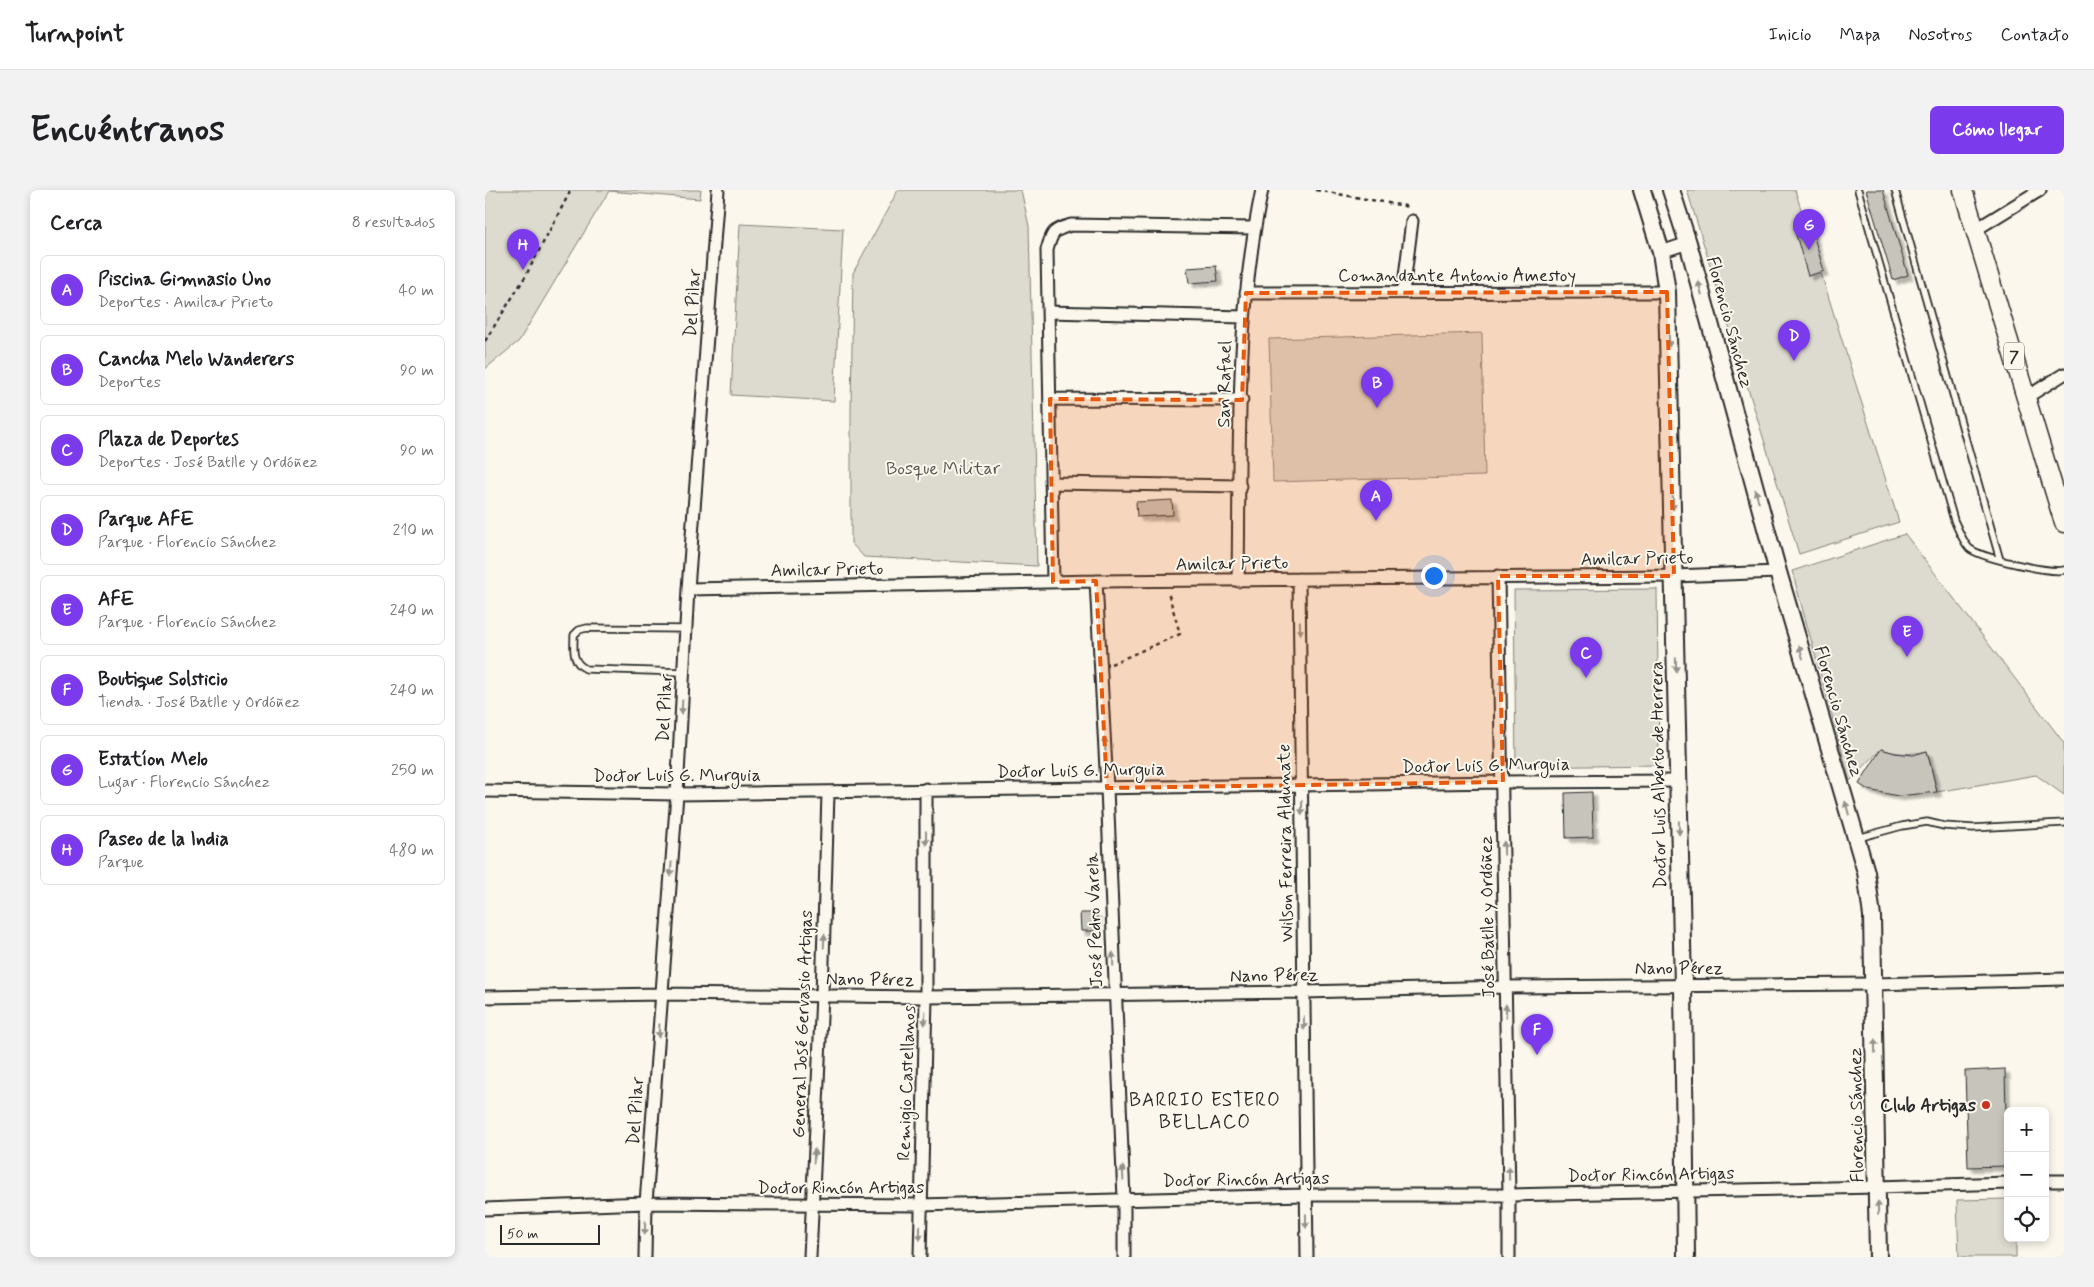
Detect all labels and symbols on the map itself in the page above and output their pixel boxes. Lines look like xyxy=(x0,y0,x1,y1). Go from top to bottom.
pin: G xyxy=(1793,209,1825,250)
pin: H xyxy=(507,229,539,270)
street label: Florencio Sánchez xyxy=(1700,254,1758,391)
street label: Comandante Antonio Amestoy xyxy=(1338,264,1576,288)
street label: Del Pilar xyxy=(679,268,707,338)
one-way arrow xyxy=(1696,281,1704,296)
pin: D xyxy=(1778,320,1810,361)
one-way arrow xyxy=(1665,333,1673,349)
street label: San Rafael xyxy=(1212,340,1238,428)
road number: 7 xyxy=(2004,343,2024,370)
pin: B xyxy=(1361,367,1393,408)
park label: Bosque Militar xyxy=(886,457,1001,481)
pin: A xyxy=(1360,480,1392,521)
one-way arrow xyxy=(1753,488,1761,503)
one-way arrow xyxy=(1669,495,1677,511)
street label: Amilcar Prieto xyxy=(1581,546,1694,572)
street label: Amilcar Prieto xyxy=(1176,551,1289,577)
street label: Amilcar Prieto xyxy=(771,557,884,583)
your location xyxy=(1421,563,1447,589)
pin: E xyxy=(1891,616,1923,657)
one-way arrow xyxy=(1296,620,1304,636)
pin: C xyxy=(1570,637,1602,678)
street label: Florencio Sánchez xyxy=(1808,643,1868,780)
one-way arrow xyxy=(1797,644,1805,659)
one-way arrow xyxy=(1672,658,1680,674)
street label: Doctor Luis Alberto de Herrera xyxy=(1645,661,1673,889)
street label: Del Pilar xyxy=(651,673,679,743)
one-way arrow xyxy=(1496,678,1504,694)
one-way arrow xyxy=(677,699,685,715)
one-way arrow xyxy=(1100,735,1108,751)
street label: Wilson Ferreira Aldunate xyxy=(1272,744,1300,942)
street label: Doctor Luis G. Murguia xyxy=(1402,753,1570,780)
street label: Doctor Luis G. Murguia xyxy=(997,758,1165,785)
street label: Doctor Luis G. Murguia xyxy=(593,764,761,789)
one-way arrow xyxy=(1298,800,1306,816)
one-way arrow xyxy=(1843,800,1851,816)
one-way arrow xyxy=(1675,820,1683,836)
one-way arrow xyxy=(922,830,930,846)
street label: José Batlle y Ordóñez xyxy=(1475,835,1501,998)
one-way arrow xyxy=(1500,840,1508,856)
street label: José Pedro Varela xyxy=(1081,852,1109,988)
one-way arrow xyxy=(667,862,675,878)
street label: General José Gervasio Artigas xyxy=(787,910,819,1138)
one-way arrow xyxy=(820,933,828,949)
one-way arrow xyxy=(1108,950,1116,966)
street label: Nano Pérez xyxy=(1635,957,1723,981)
street label: Nano Pérez xyxy=(1230,963,1319,989)
street label: Nano Pérez xyxy=(826,967,915,993)
one-way arrow xyxy=(1502,1003,1510,1019)
street label: Remigio Castellanos xyxy=(892,1005,923,1161)
one-way arrow xyxy=(921,1010,929,1026)
pin: F xyxy=(1521,1014,1553,1055)
one-way arrow xyxy=(1300,1015,1308,1031)
one-way arrow xyxy=(654,1024,662,1040)
one-way arrow xyxy=(1871,1038,1879,1054)
street label: Florencio Sánchez xyxy=(1844,1047,1870,1183)
street label: Del Pilar xyxy=(622,1076,650,1146)
district label: BARRIO ESTERO BELLACO xyxy=(1129,1088,1281,1135)
place label: Club Artigas xyxy=(1880,1094,1976,1118)
marker: Club Artigas xyxy=(1980,1099,1992,1111)
one-way arrow xyxy=(810,1148,818,1164)
street label: Doctor Rincón Artigas xyxy=(1567,1162,1735,1188)
one-way arrow xyxy=(1118,1165,1126,1181)
one-way arrow xyxy=(1505,1165,1513,1181)
street label: Doctor Rincón Artigas xyxy=(1162,1167,1330,1193)
street label: Doctor Rincón Artigas xyxy=(758,1176,924,1200)
one-way arrow xyxy=(1874,1200,1882,1216)
one-way arrow xyxy=(1302,1213,1310,1229)
one-way arrow xyxy=(641,1221,649,1237)
scale bar xyxy=(500,1222,600,1245)
one-way arrow xyxy=(916,1225,924,1241)

